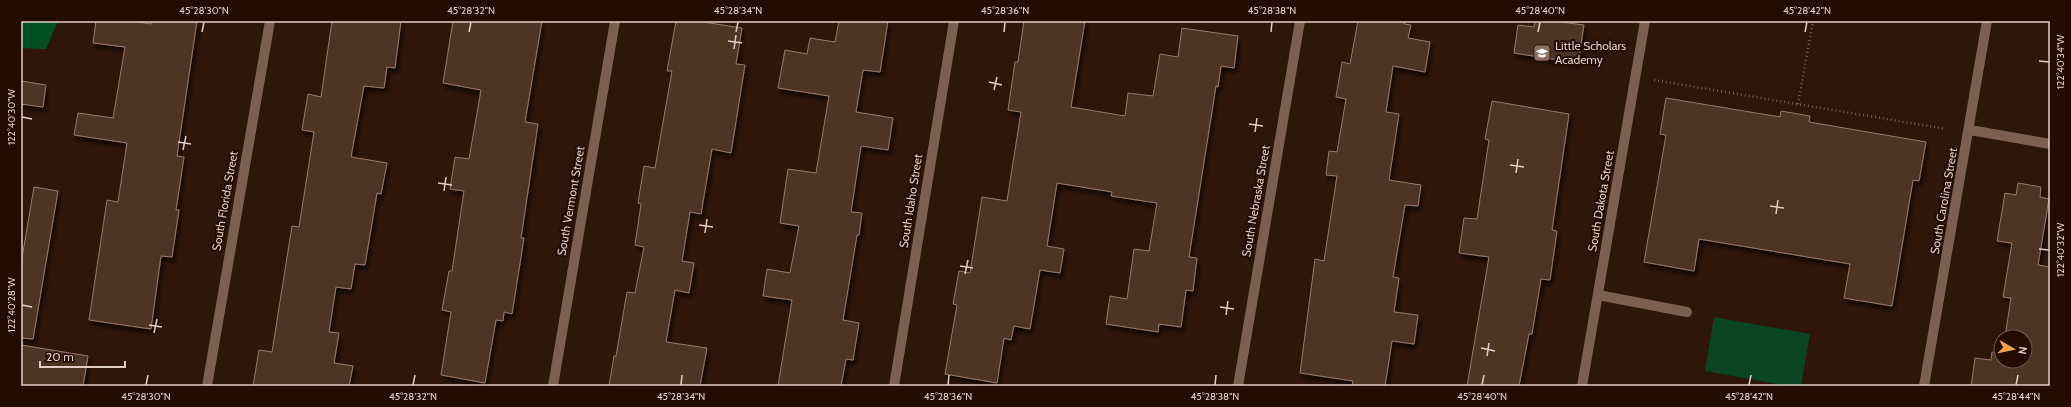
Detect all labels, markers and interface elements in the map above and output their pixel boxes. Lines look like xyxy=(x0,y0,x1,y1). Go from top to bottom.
text: 45°28'30"N xyxy=(179,4,229,17)
text: 45°28'32"N xyxy=(447,4,495,17)
text: 45°28'34"N xyxy=(714,4,762,17)
text: 45°28'36"N xyxy=(981,4,1029,17)
text: 45°28'38"N xyxy=(1248,4,1296,17)
text: 45°28'40"N xyxy=(1515,4,1565,17)
text: 45°28'42"N xyxy=(1783,4,1831,17)
text: 122°40'34"W xyxy=(2054,34,2067,89)
place label: Little Scholars Academy xyxy=(1555,38,1626,67)
school or university icon: Little Scholars Academy xyxy=(1532,43,1552,63)
text: 122°40'30"W xyxy=(5,88,18,145)
street label: South Nebraska Street xyxy=(1238,144,1273,258)
street label: South Vermont Street xyxy=(553,145,588,257)
street label: South Carolina Street xyxy=(1927,146,1960,255)
street label: South Dakota Street xyxy=(1584,149,1617,253)
street label: South Florida Street xyxy=(208,150,241,252)
street label: South Idaho Street xyxy=(896,153,925,249)
text: 122°40'32"W xyxy=(2054,222,2067,277)
text: 122°40'28"W xyxy=(5,277,18,332)
north arrow xyxy=(1993,329,2033,369)
scale bar xyxy=(40,343,125,369)
text: N xyxy=(2015,346,2030,356)
text: 20 m xyxy=(46,349,74,364)
text: 45°28'30"N xyxy=(121,390,171,403)
text: 45°28'32"N xyxy=(389,390,437,403)
text: 45°28'34"N xyxy=(657,390,705,403)
text: 45°28'36"N xyxy=(924,390,972,403)
text: 45°28'38"N xyxy=(1191,390,1239,403)
text: 45°28'40"N xyxy=(1457,390,1507,403)
text: 45°28'42"N xyxy=(1725,390,1773,403)
text: 45°28'44"N xyxy=(1992,390,2040,403)

